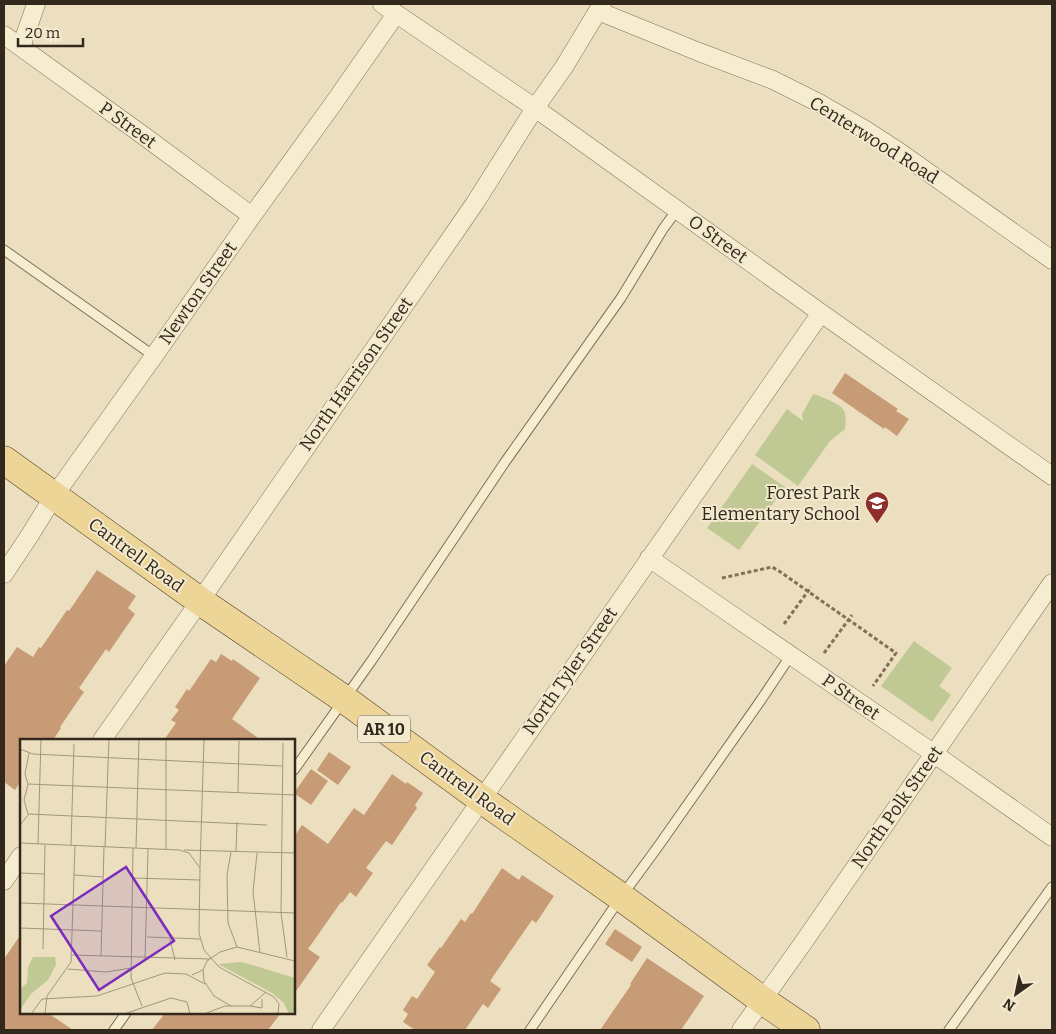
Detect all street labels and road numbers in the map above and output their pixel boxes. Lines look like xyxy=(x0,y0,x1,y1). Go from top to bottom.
street label: Centerwood Road xyxy=(805,91,943,189)
street label: P Street xyxy=(95,97,161,153)
street label: O Street xyxy=(684,210,752,268)
street label: Newton Street xyxy=(154,237,242,349)
street label: North Harrison Street xyxy=(295,292,418,455)
street label: Cantrell Road xyxy=(84,513,188,597)
street label: North Tyler Street xyxy=(518,603,622,739)
street label: P Street xyxy=(818,669,884,725)
road number: AR 10 xyxy=(358,716,410,742)
street label: North Polk Street xyxy=(847,741,948,872)
street label: Cantrell Road xyxy=(415,746,519,830)

